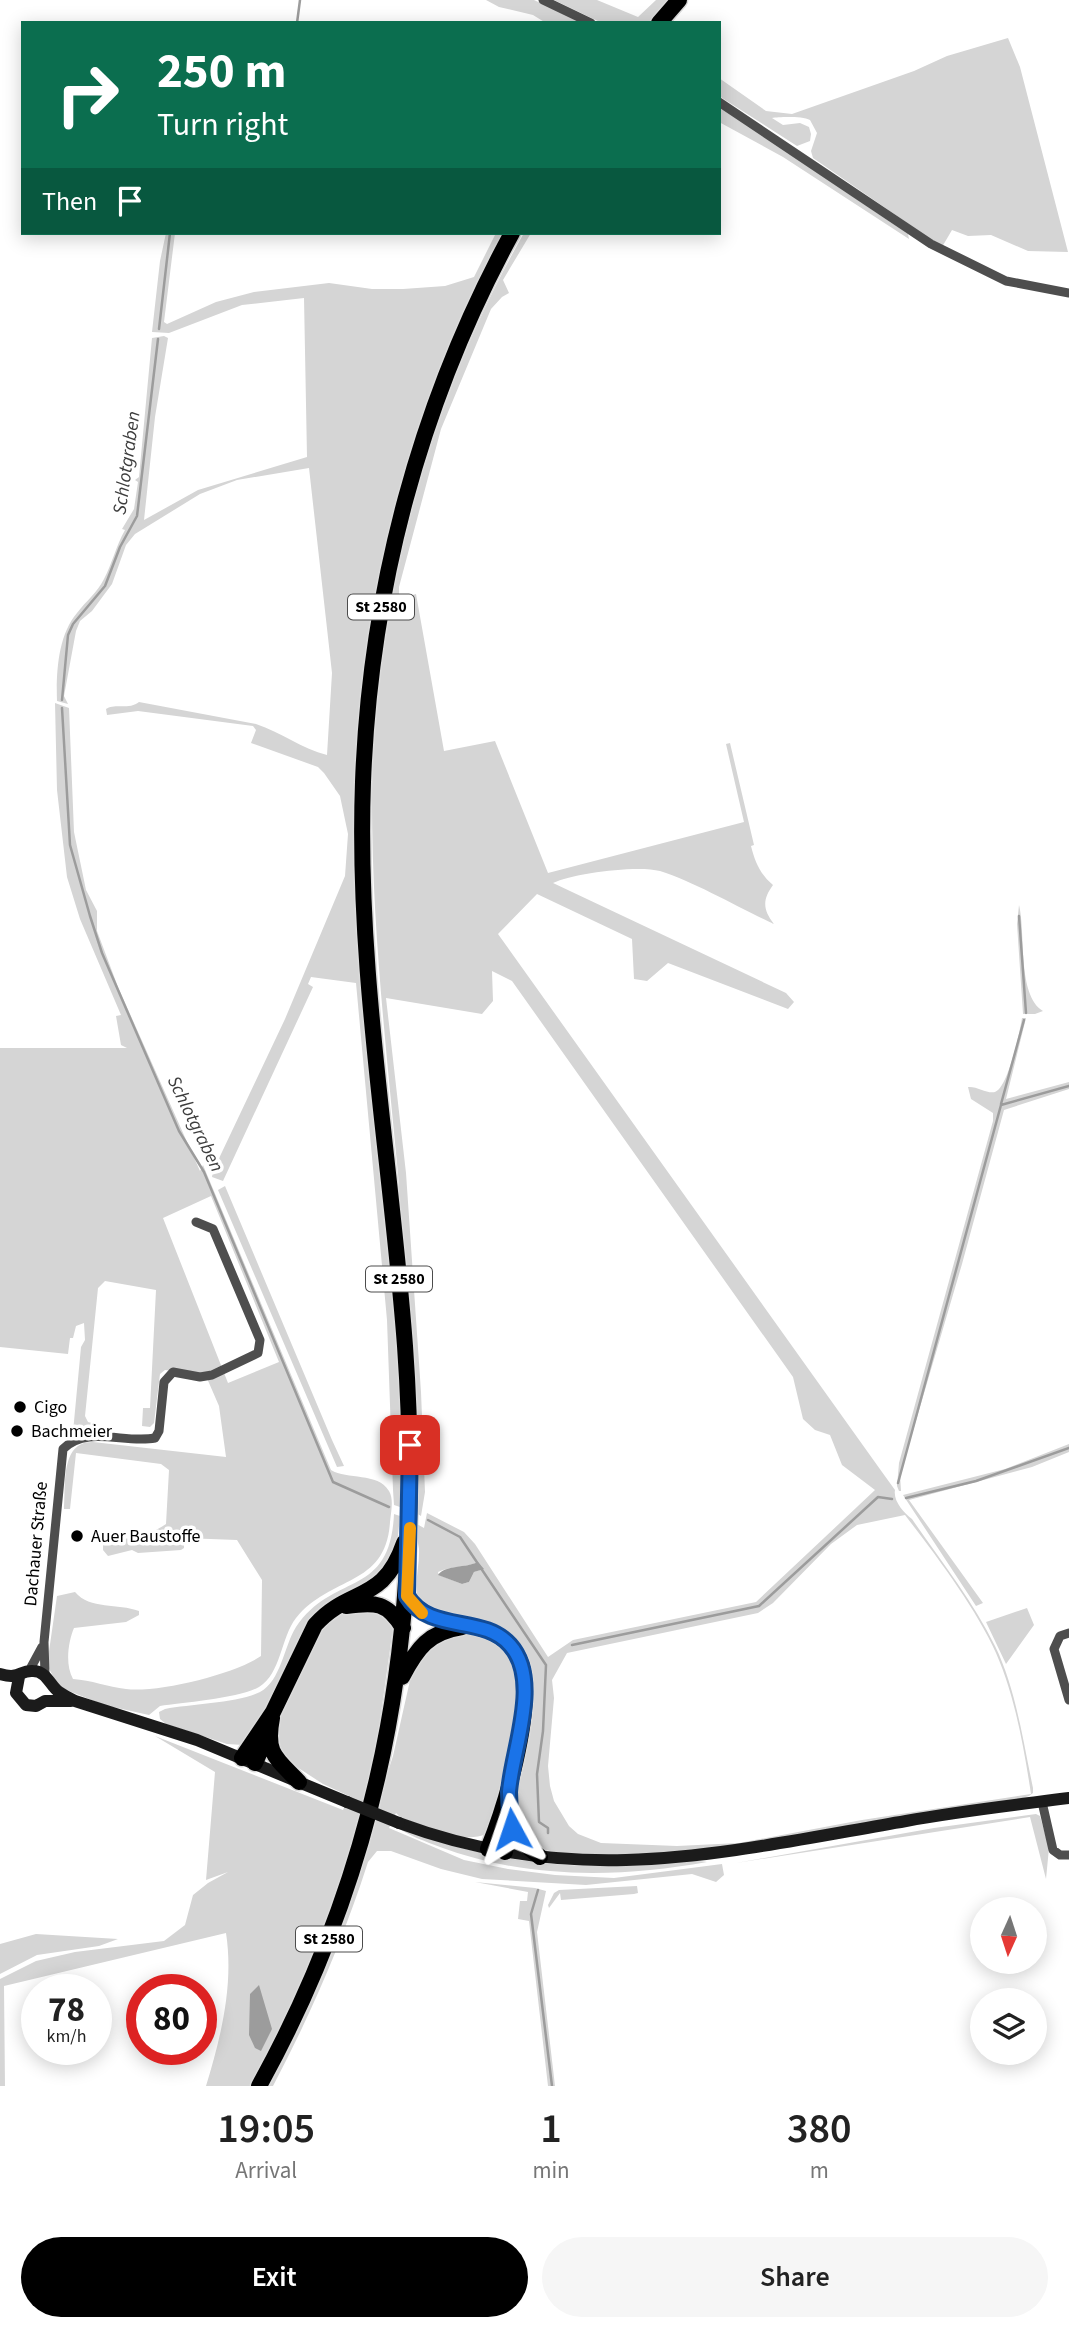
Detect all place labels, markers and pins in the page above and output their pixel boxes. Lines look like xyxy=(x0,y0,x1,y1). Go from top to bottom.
place label: Cigo xyxy=(34,1395,67,1420)
marker: Cigo xyxy=(12,1399,28,1415)
pin xyxy=(380,1415,440,1475)
place label: Bachmeier xyxy=(31,1419,113,1444)
marker: Bachmeier xyxy=(9,1423,25,1439)
place label: Auer Baustoffe xyxy=(91,1524,201,1549)
marker: Auer Baustoffe xyxy=(69,1528,85,1544)

